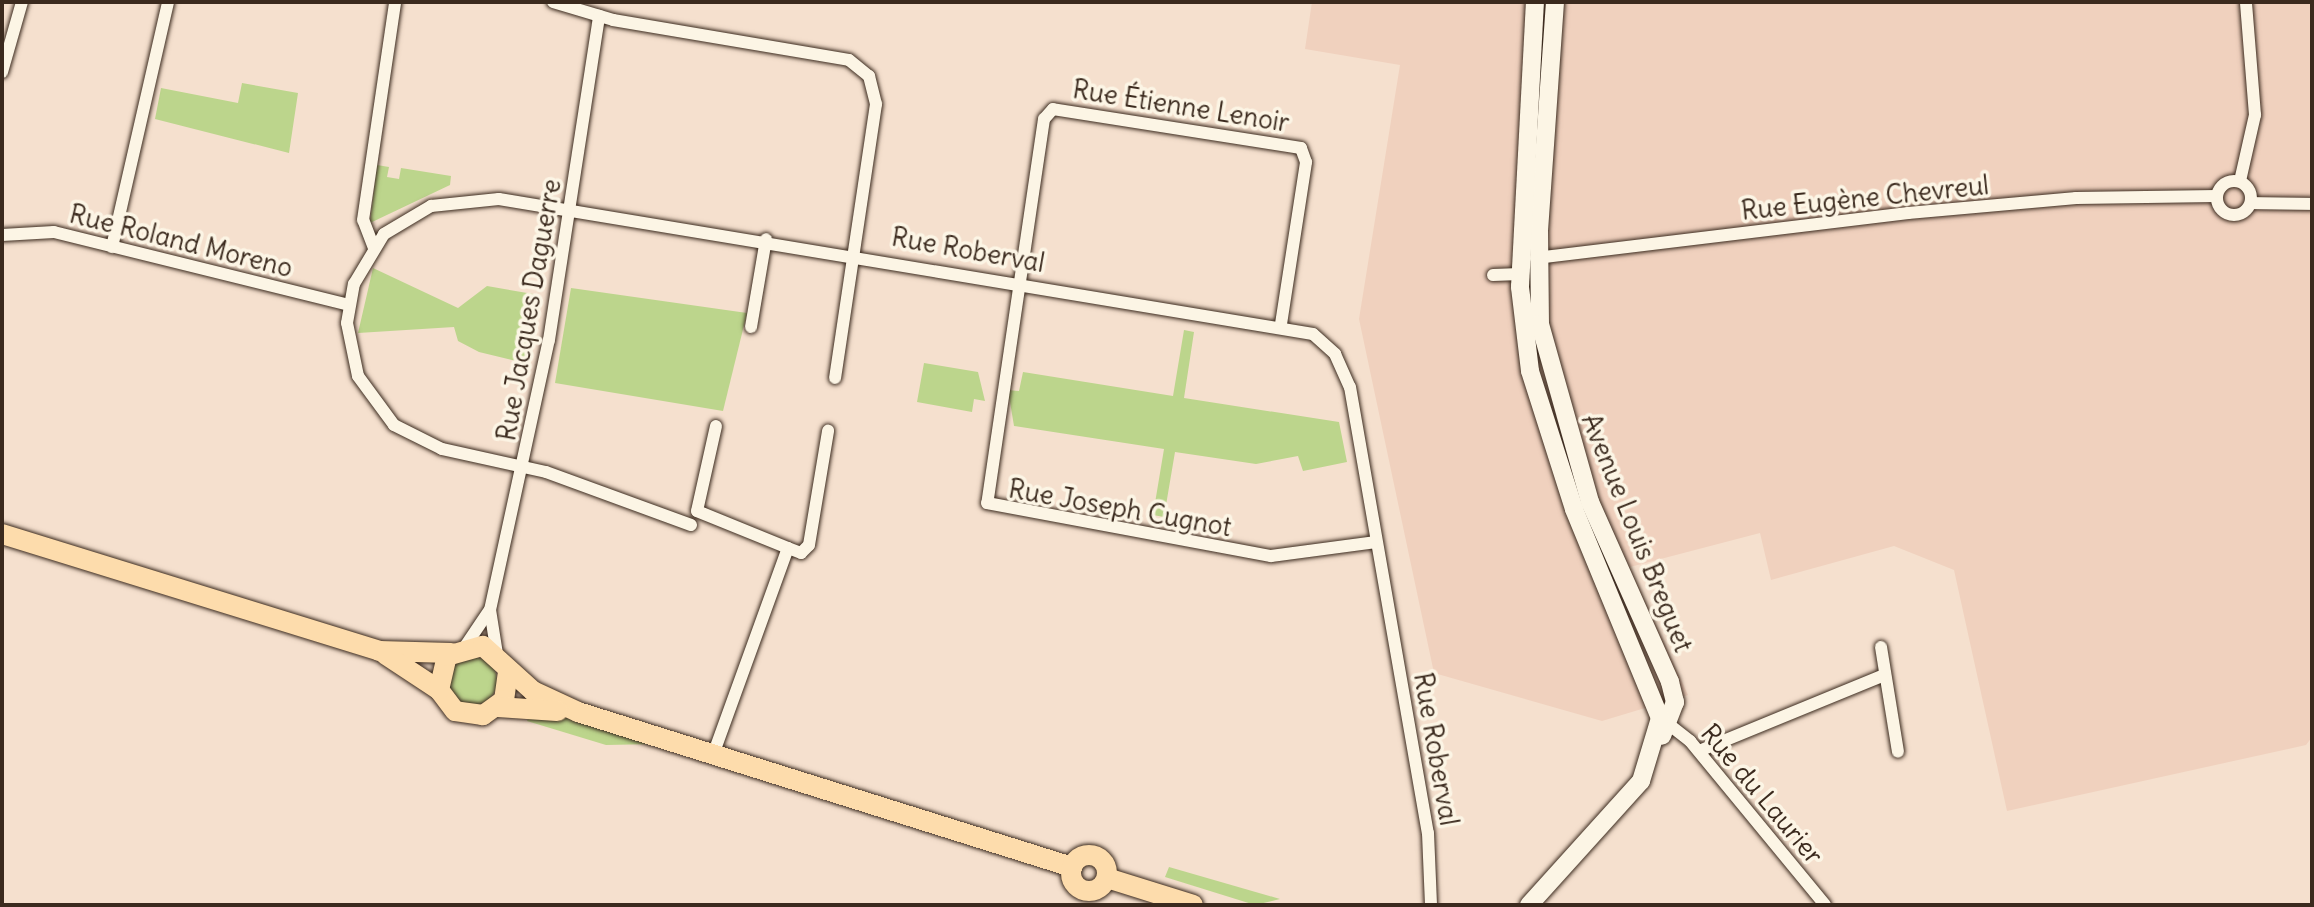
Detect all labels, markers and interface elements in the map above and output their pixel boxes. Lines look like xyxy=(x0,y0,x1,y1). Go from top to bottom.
street label: Rue Étienne Lenoir xyxy=(1070,73,1292,139)
street label: Rue Eugène Chevreul xyxy=(1740,169,1990,227)
street label: Rue Jacques Daguerre xyxy=(491,177,567,443)
street label: Rue Roland Moreno xyxy=(66,198,296,284)
street label: Rue Roberval xyxy=(889,221,1047,279)
street label: Avenue Louis Breguet xyxy=(1575,409,1699,657)
street label: Rue Joseph Cugnot xyxy=(1006,473,1234,543)
street label: Rue Roberval xyxy=(1407,670,1465,828)
street label: Rue du Laurier xyxy=(1694,718,1830,870)

